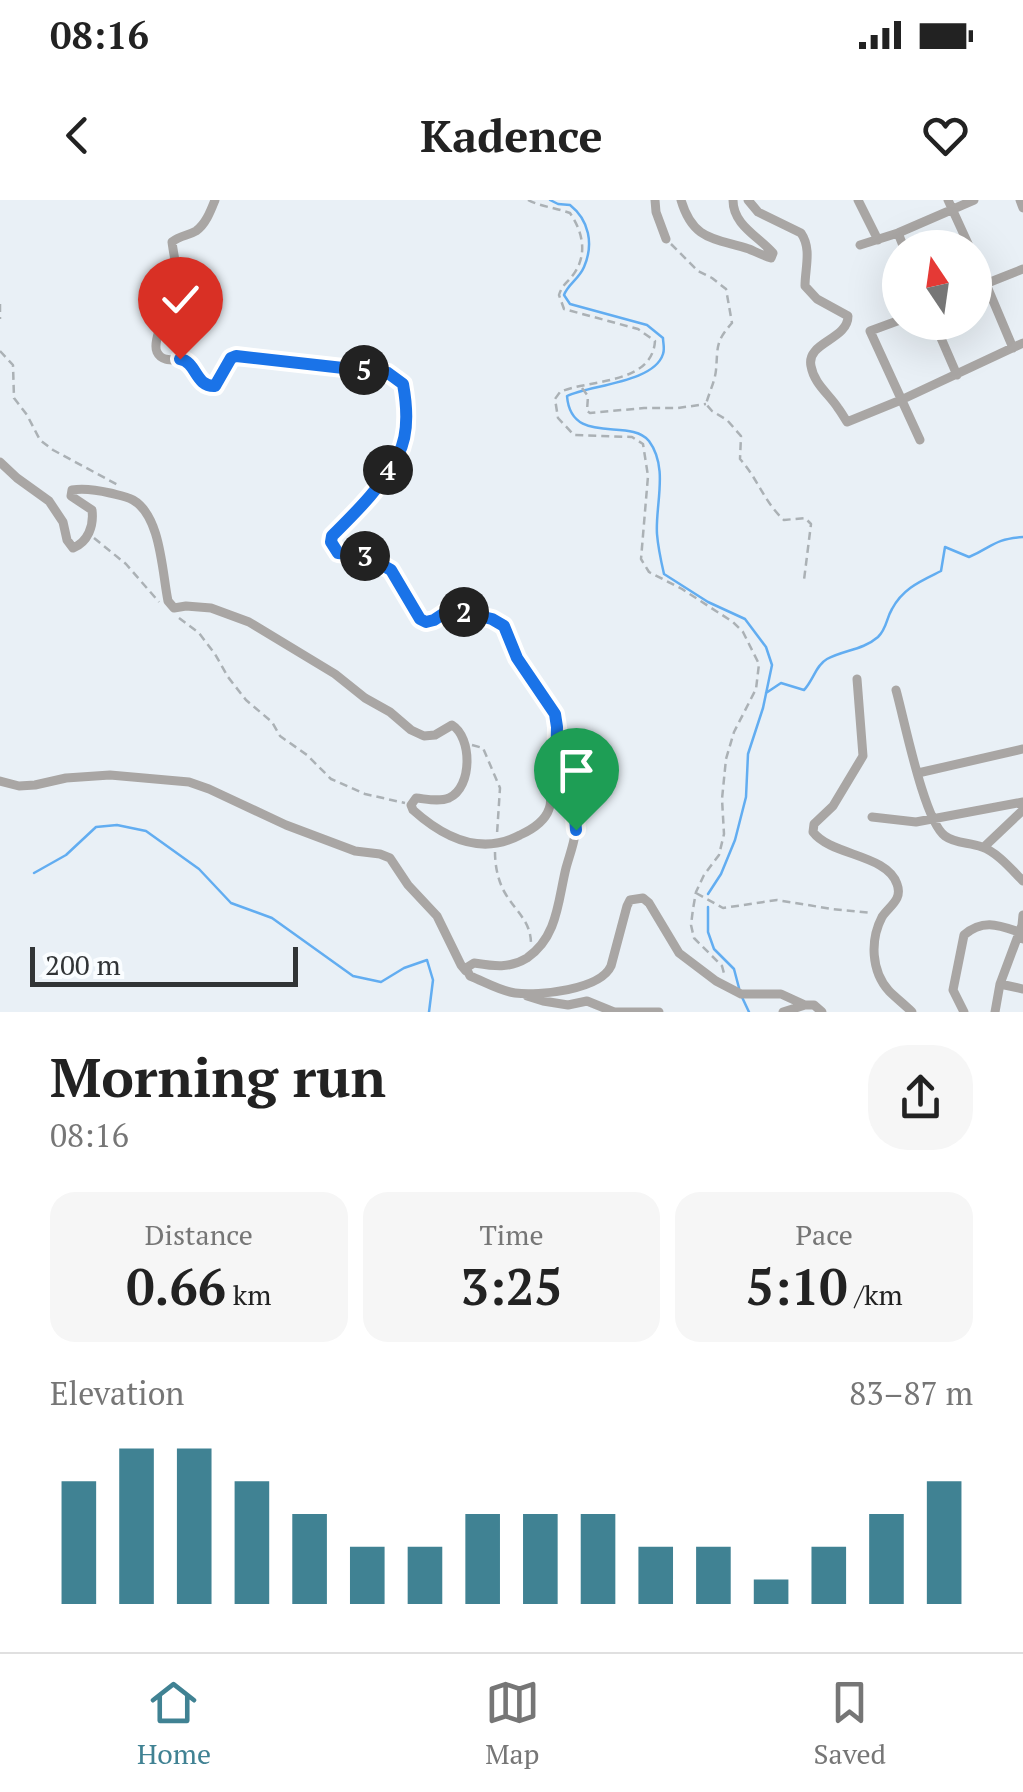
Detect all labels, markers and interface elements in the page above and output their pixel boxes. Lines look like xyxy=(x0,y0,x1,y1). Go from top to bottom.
text: 08:16 xyxy=(50,10,149,60)
text: Kadence xyxy=(420,105,603,165)
icon: back xyxy=(50,108,105,163)
icon: heart xyxy=(918,108,973,163)
north arrow xyxy=(882,230,992,340)
map controls xyxy=(882,230,992,340)
pin xyxy=(138,257,223,360)
icon: check xyxy=(153,272,208,327)
pin: 5 xyxy=(339,345,389,395)
text: 5 xyxy=(356,351,372,388)
pin: 4 xyxy=(363,445,413,495)
text: 4 xyxy=(380,451,396,488)
pin: 3 xyxy=(340,531,390,581)
text: 3 xyxy=(357,537,373,574)
pin: 2 xyxy=(439,587,489,637)
text: 2 xyxy=(456,593,472,630)
pin xyxy=(534,728,619,831)
icon: arrive xyxy=(549,743,604,798)
scale bar xyxy=(30,942,298,986)
text: 200 m xyxy=(45,946,121,983)
text: Morning run xyxy=(50,1040,386,1113)
button: share xyxy=(868,1045,973,1150)
text: 08:16 xyxy=(50,1114,129,1156)
text: Distance xyxy=(145,1216,253,1253)
text: Time xyxy=(479,1216,544,1253)
text: Pace xyxy=(795,1216,853,1253)
text: 0.66 xyxy=(126,1253,226,1319)
text: 3:25 xyxy=(461,1253,562,1319)
text: 5:10 xyxy=(746,1253,848,1319)
text: km xyxy=(226,1276,271,1313)
text: /km xyxy=(848,1276,903,1313)
text: Elevation xyxy=(50,1372,184,1414)
text: 83–87 m xyxy=(849,1372,973,1414)
tab: Home xyxy=(137,1675,211,1772)
tab: Map xyxy=(485,1675,540,1772)
tab: Saved xyxy=(814,1675,886,1772)

